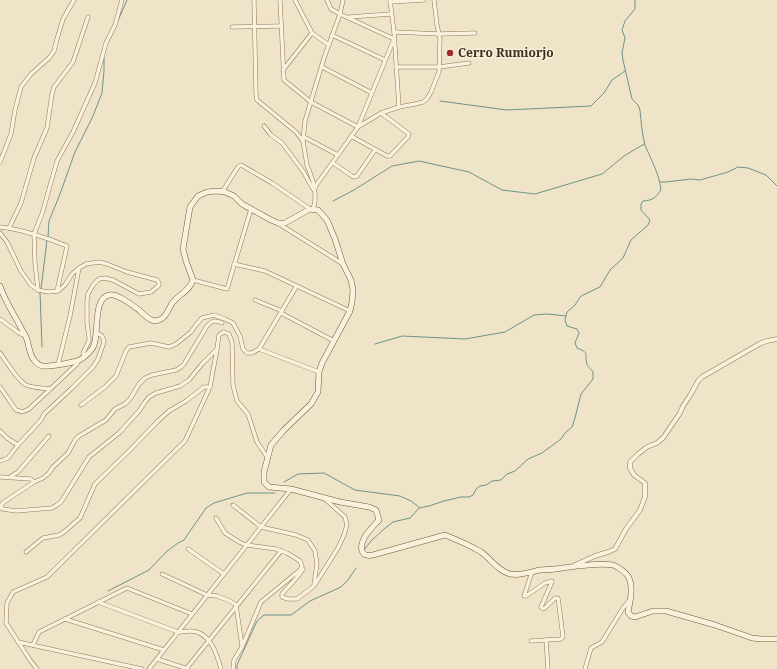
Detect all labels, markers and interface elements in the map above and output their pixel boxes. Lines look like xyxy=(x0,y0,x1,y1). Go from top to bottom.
place label: Cerro Rumiorjo xyxy=(458,44,554,61)
marker: Cerro Rumiorjo xyxy=(445,48,455,58)

